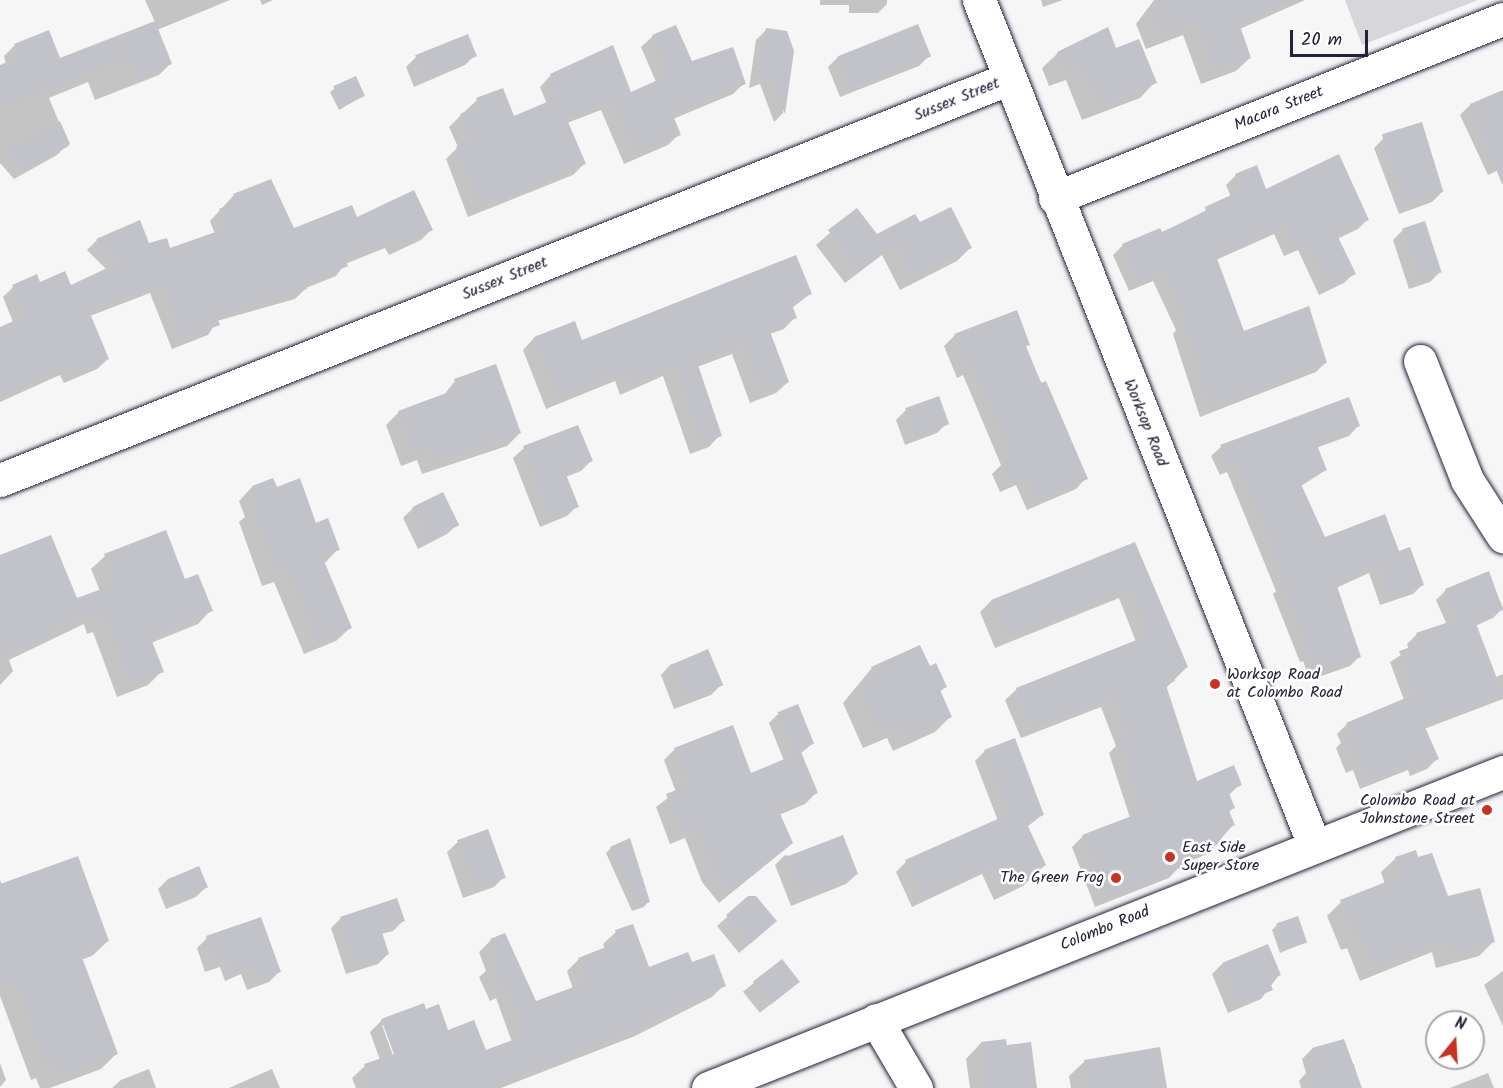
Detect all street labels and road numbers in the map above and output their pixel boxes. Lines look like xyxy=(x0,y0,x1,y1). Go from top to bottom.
street label: Sussex Street xyxy=(911,74,1003,126)
street label: Macara Street xyxy=(1232,82,1326,136)
street label: Sussex Street xyxy=(459,253,551,305)
street label: Worksop Road xyxy=(1119,376,1171,470)
street label: Colombo Road xyxy=(1057,902,1153,956)

